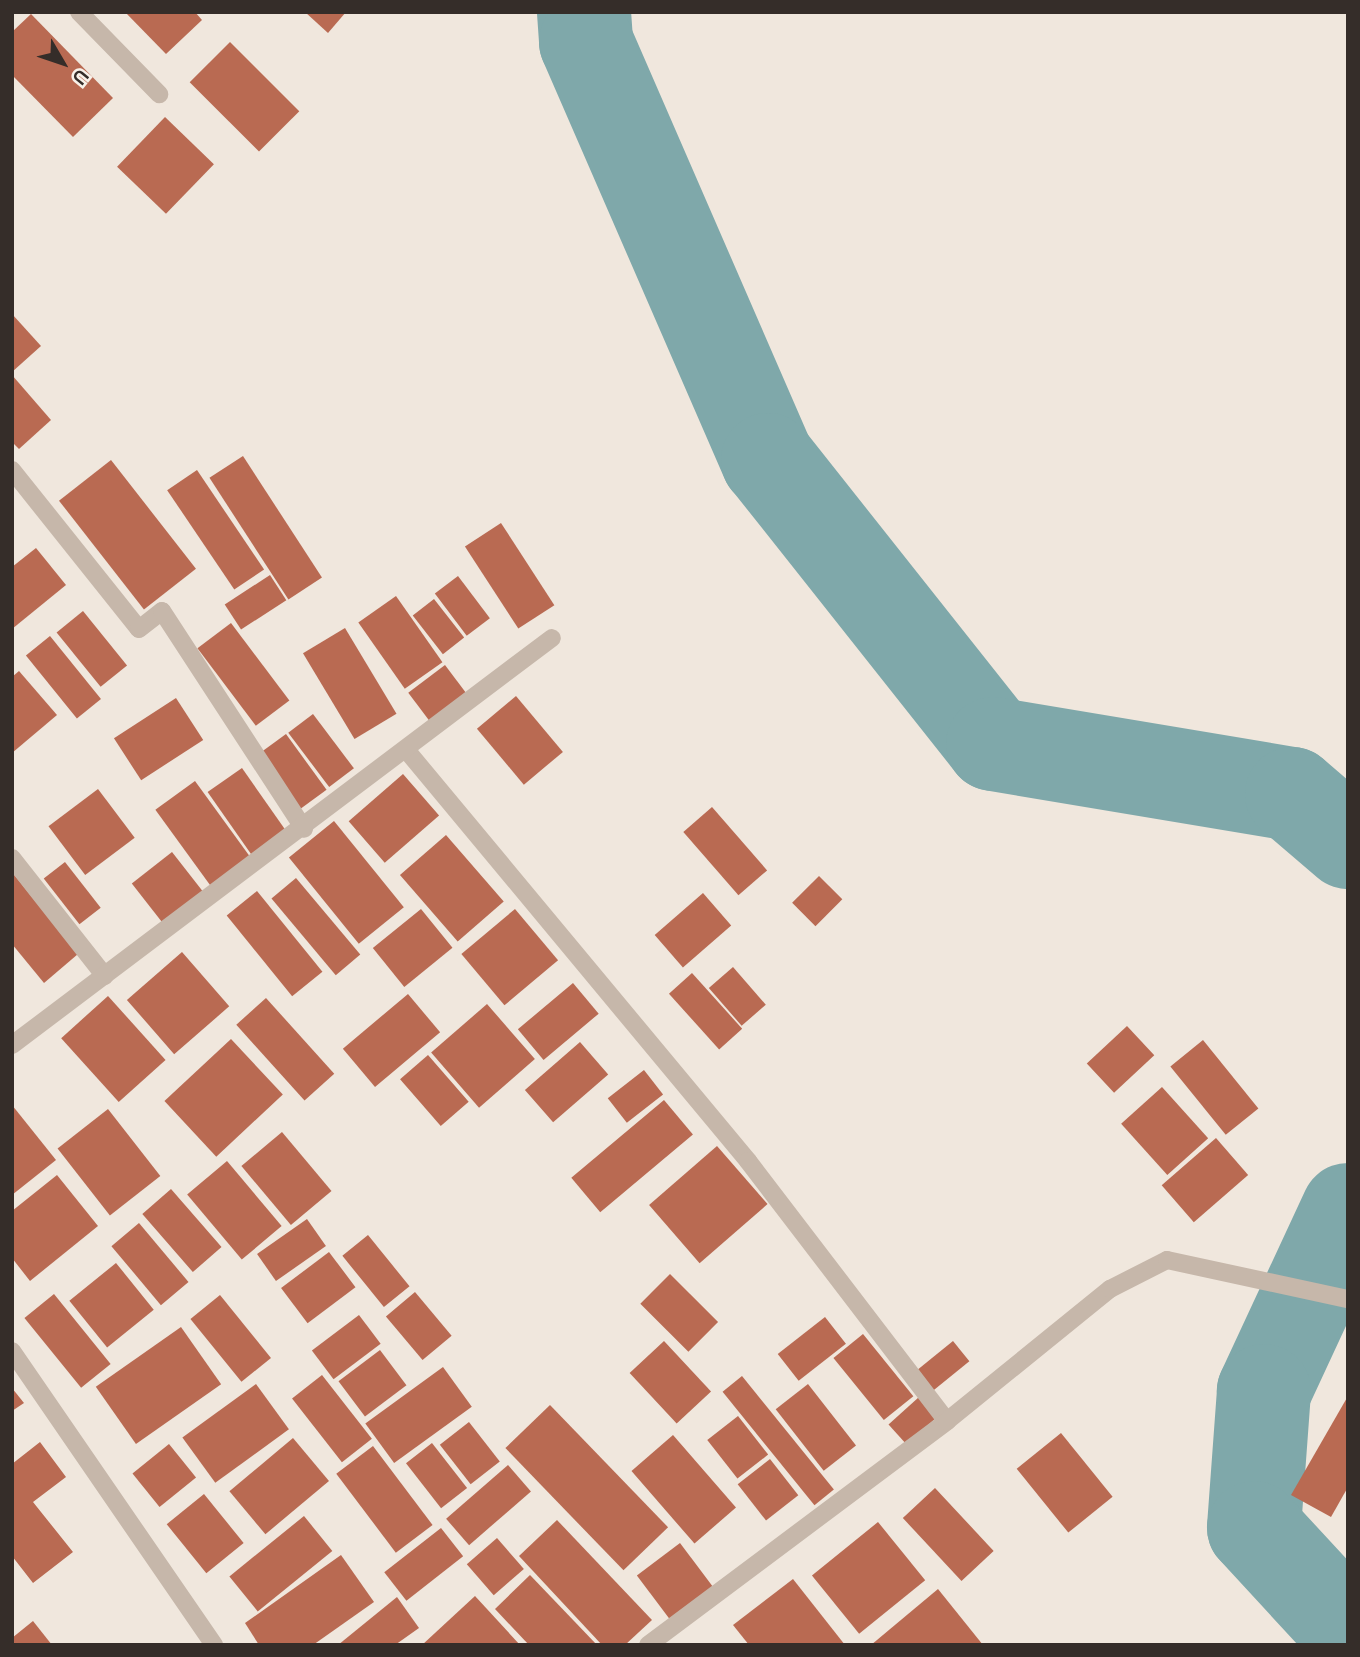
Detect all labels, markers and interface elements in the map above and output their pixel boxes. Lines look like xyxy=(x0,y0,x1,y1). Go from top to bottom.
north arrow xyxy=(28,28,98,98)
text: U xyxy=(66,63,93,89)

